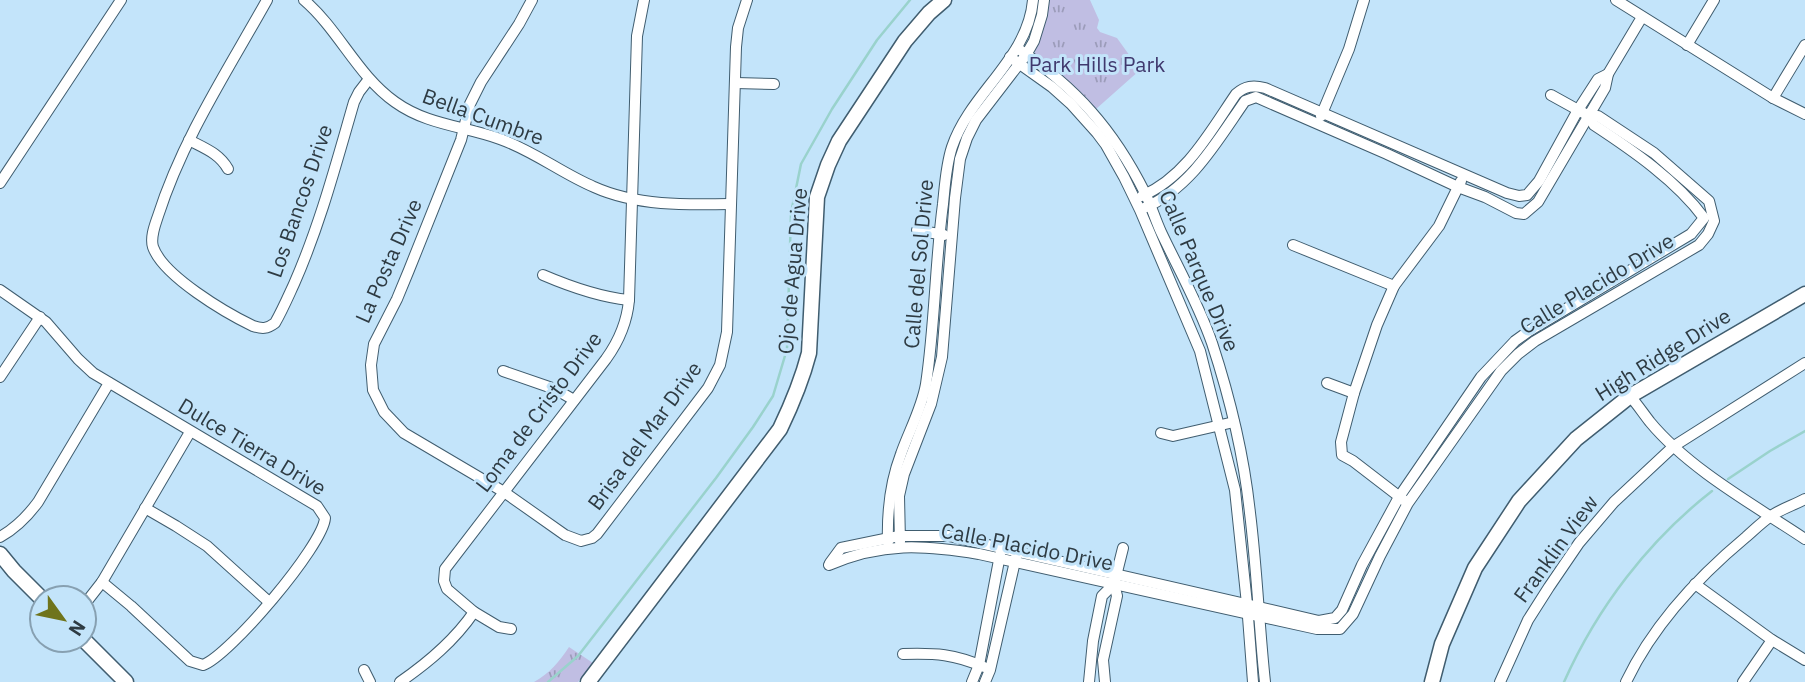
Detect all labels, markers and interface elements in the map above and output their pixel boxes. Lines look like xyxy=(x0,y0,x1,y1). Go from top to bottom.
park label: Park Hills Park xyxy=(1029,50,1165,78)
street label: Bella Cumbre xyxy=(419,81,548,151)
street label: Los Bancos Drive xyxy=(260,120,338,281)
street label: Calle del Sol Drive xyxy=(897,178,939,350)
street label: Calle Parque Drive xyxy=(1153,186,1247,356)
street label: Ojo de Agua Drive xyxy=(771,187,813,355)
street label: La Posta Drive xyxy=(348,194,428,327)
street label: Calle Placido Drive xyxy=(1514,226,1679,340)
street label: High Ridge Drive xyxy=(1589,301,1736,407)
street label: Loma de Cristo Drive xyxy=(469,325,608,497)
street label: Brisa del Mar Drive xyxy=(581,356,708,515)
street label: Dulce Tierra Drive xyxy=(173,391,332,501)
street label: Franklin View xyxy=(1507,489,1604,608)
street label: Calle Placido Drive xyxy=(939,516,1116,576)
north arrow xyxy=(28,584,98,654)
text: N xyxy=(63,616,91,641)

